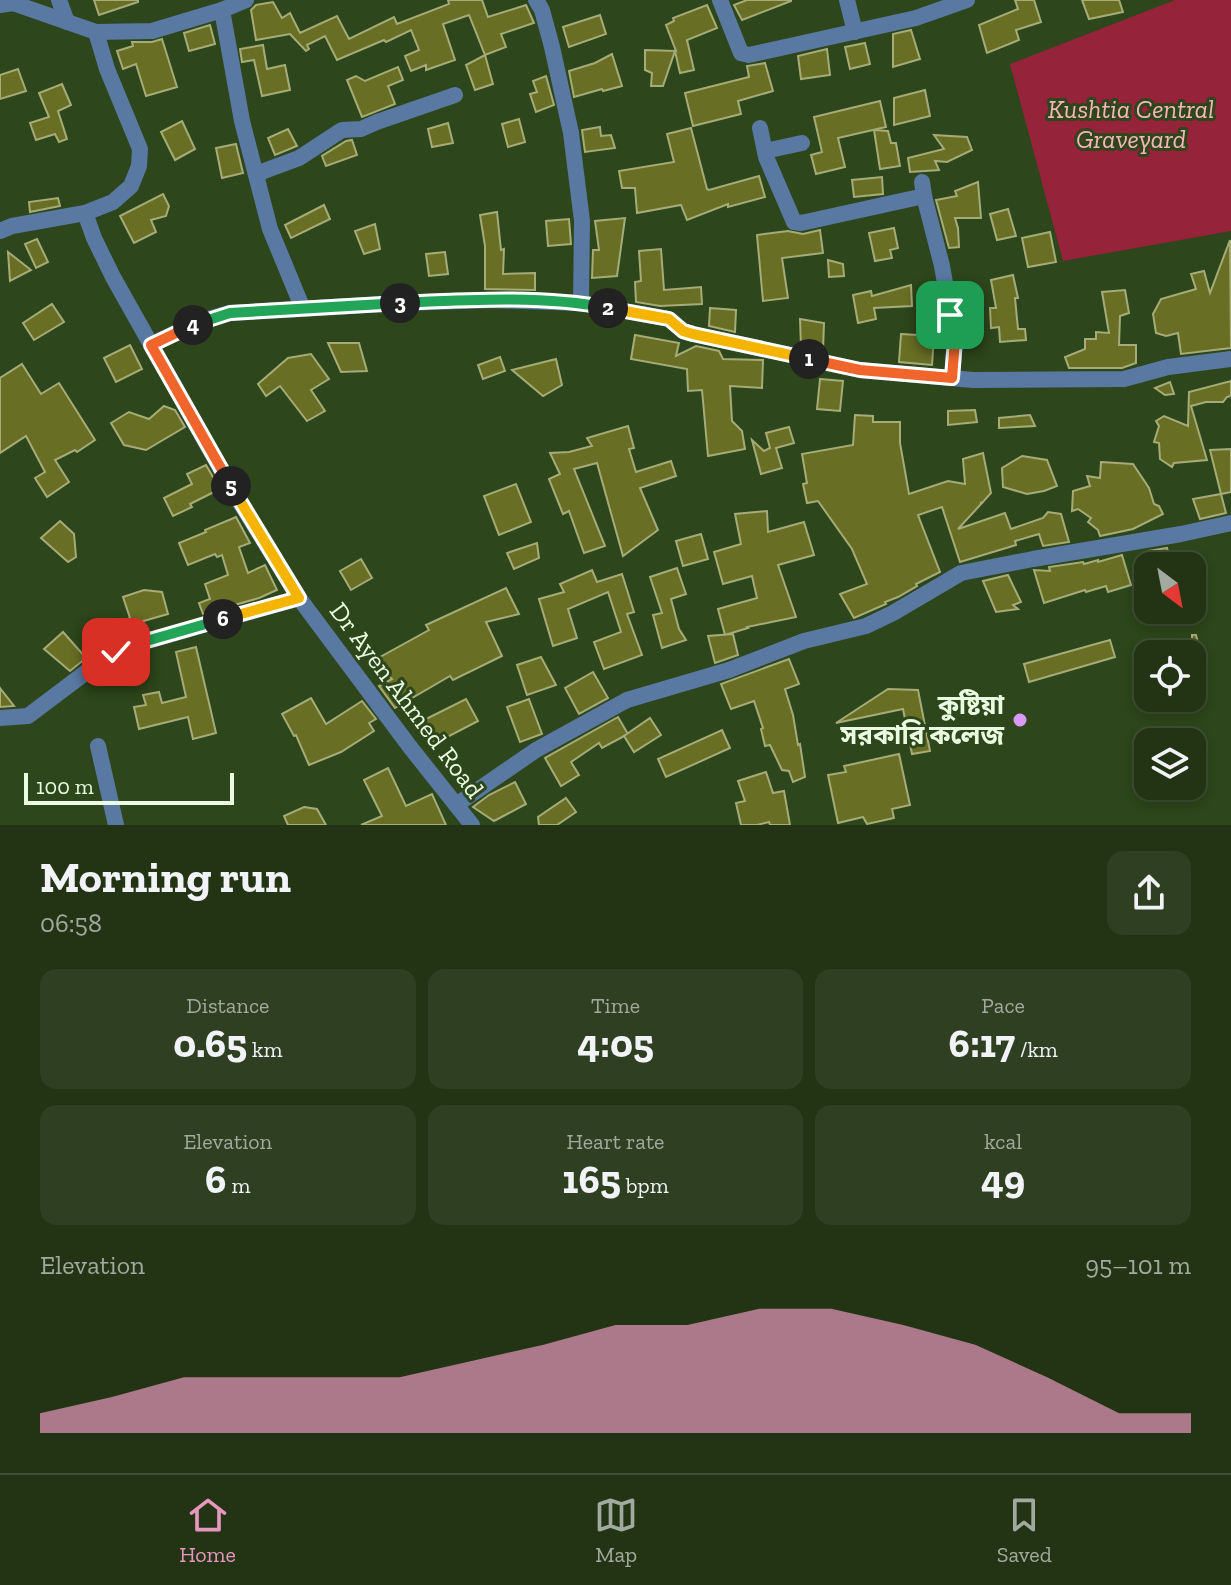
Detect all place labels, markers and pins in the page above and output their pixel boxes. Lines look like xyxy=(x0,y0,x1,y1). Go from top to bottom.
pin xyxy=(916,281,984,349)
pin: 3 xyxy=(380,283,420,323)
pin: 2 xyxy=(588,288,628,328)
pin: 4 xyxy=(173,305,213,345)
pin: 1 xyxy=(789,339,829,379)
pin: 5 xyxy=(211,466,251,506)
pin: 6 xyxy=(203,599,243,639)
pin xyxy=(82,618,150,686)
place label: কুষ্টিয়া সরকারি কলেজ xyxy=(840,689,1005,751)
marker: কুষ্টিয়া সরকারি কলেজ xyxy=(1011,711,1029,729)

